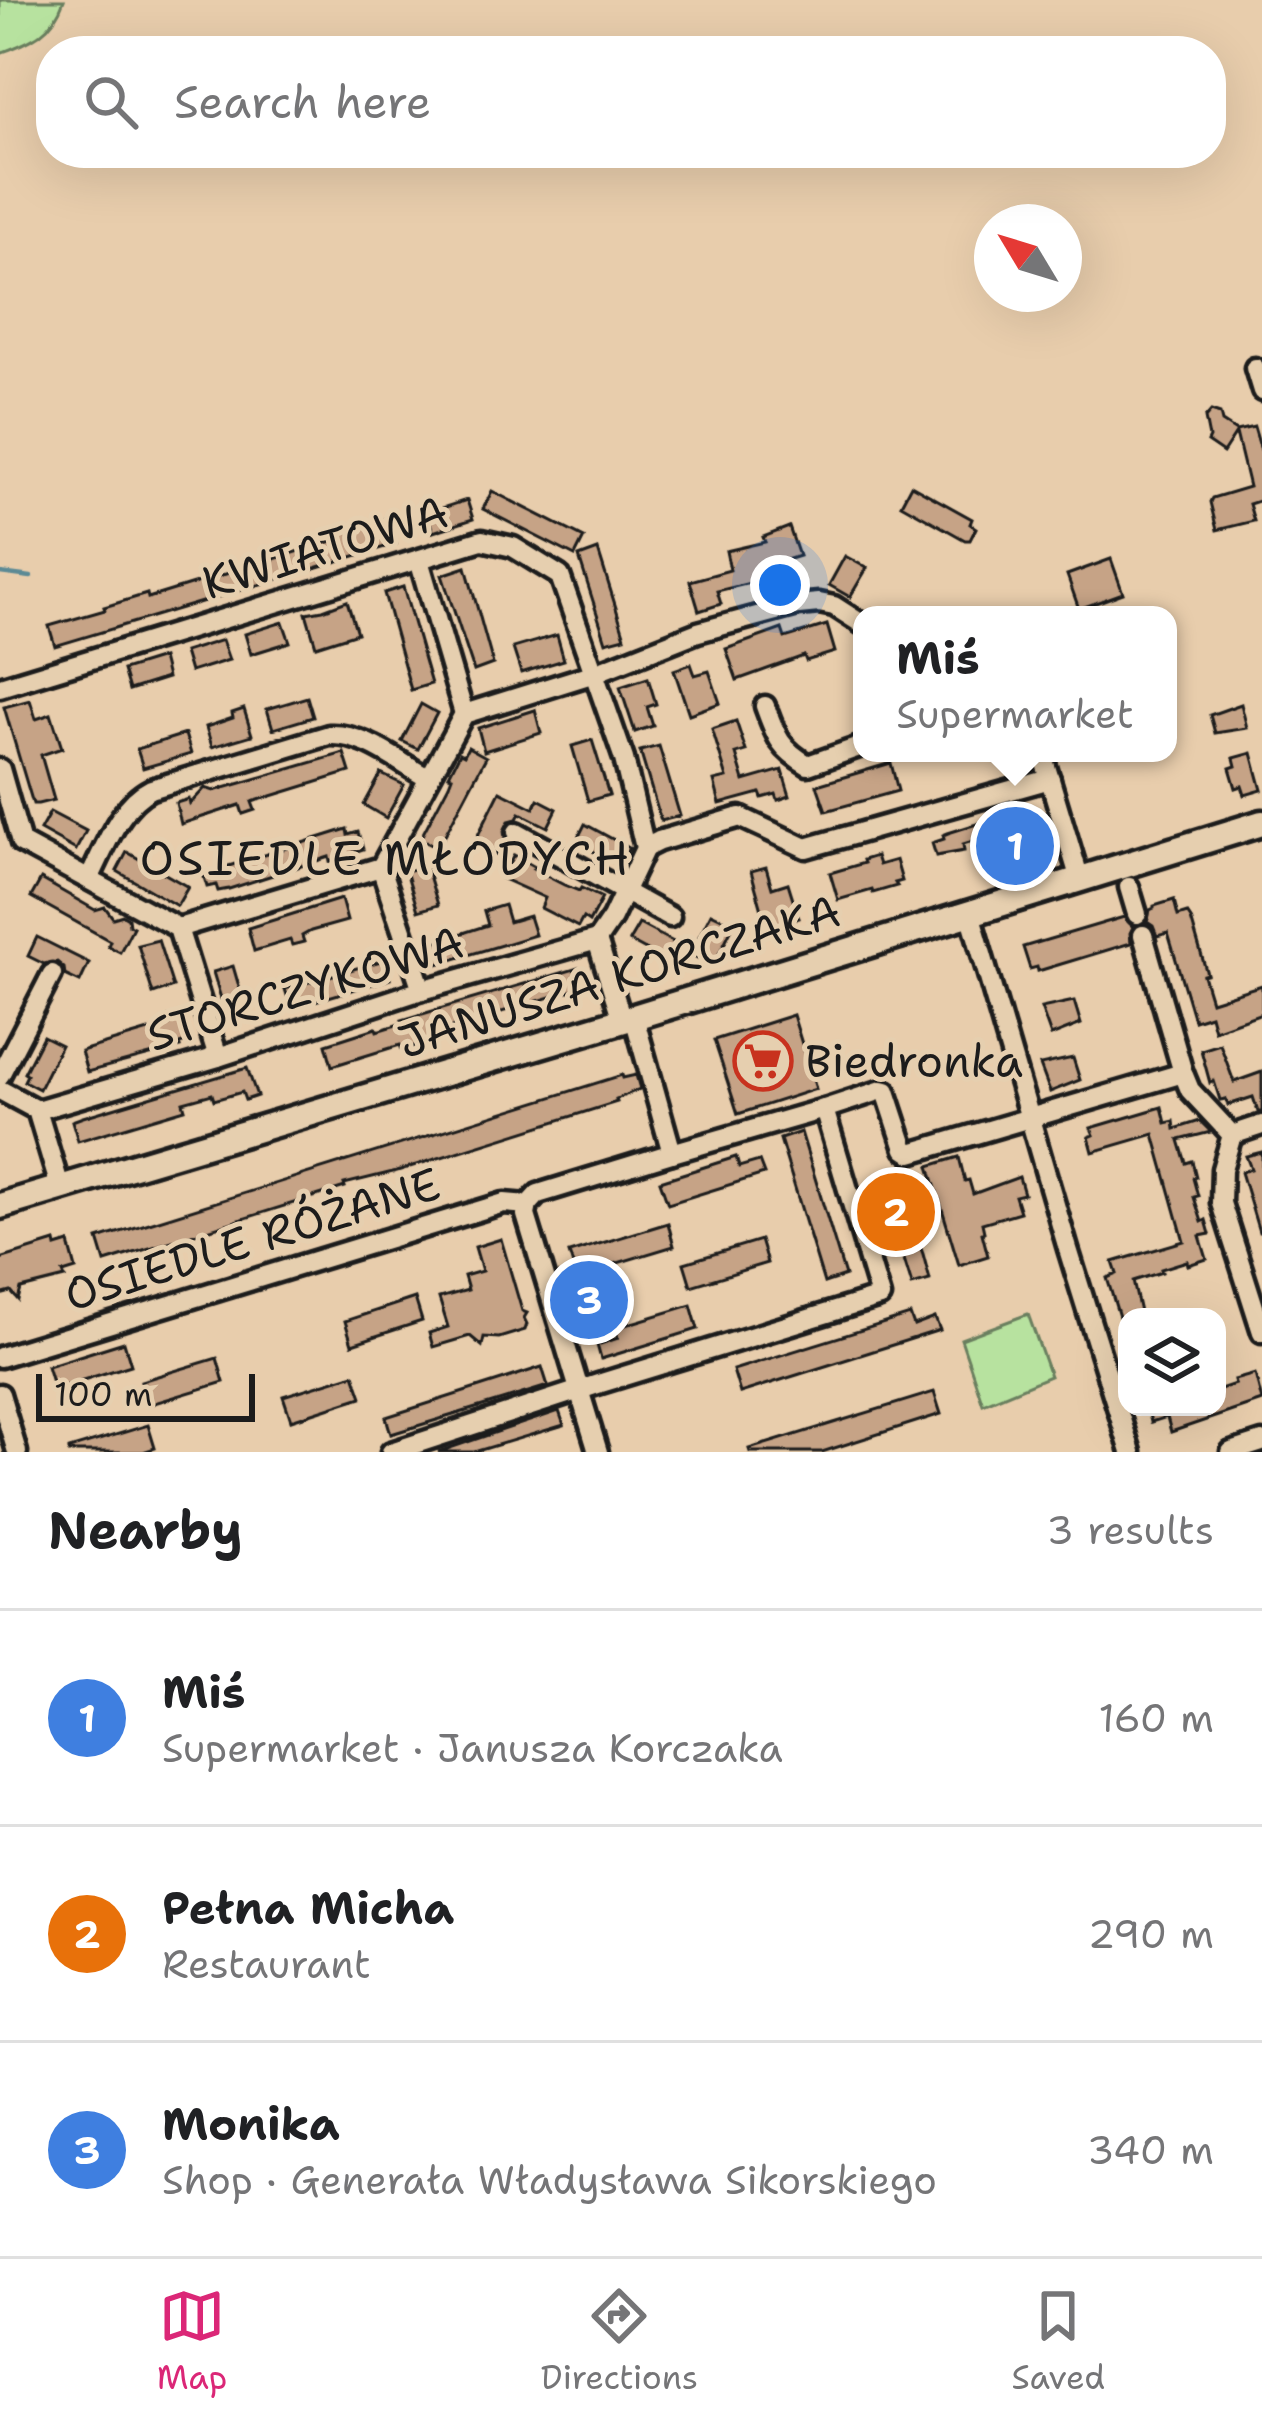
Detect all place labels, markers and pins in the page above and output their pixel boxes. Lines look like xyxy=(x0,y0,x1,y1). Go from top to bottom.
pin: 1 xyxy=(976,801,1054,891)
supermarket icon: Biedronka xyxy=(732,1030,794,1092)
place label: Biedronka xyxy=(805,1031,1023,1091)
pin: 2 xyxy=(857,1167,935,1257)
pin: 3 xyxy=(550,1255,628,1345)

